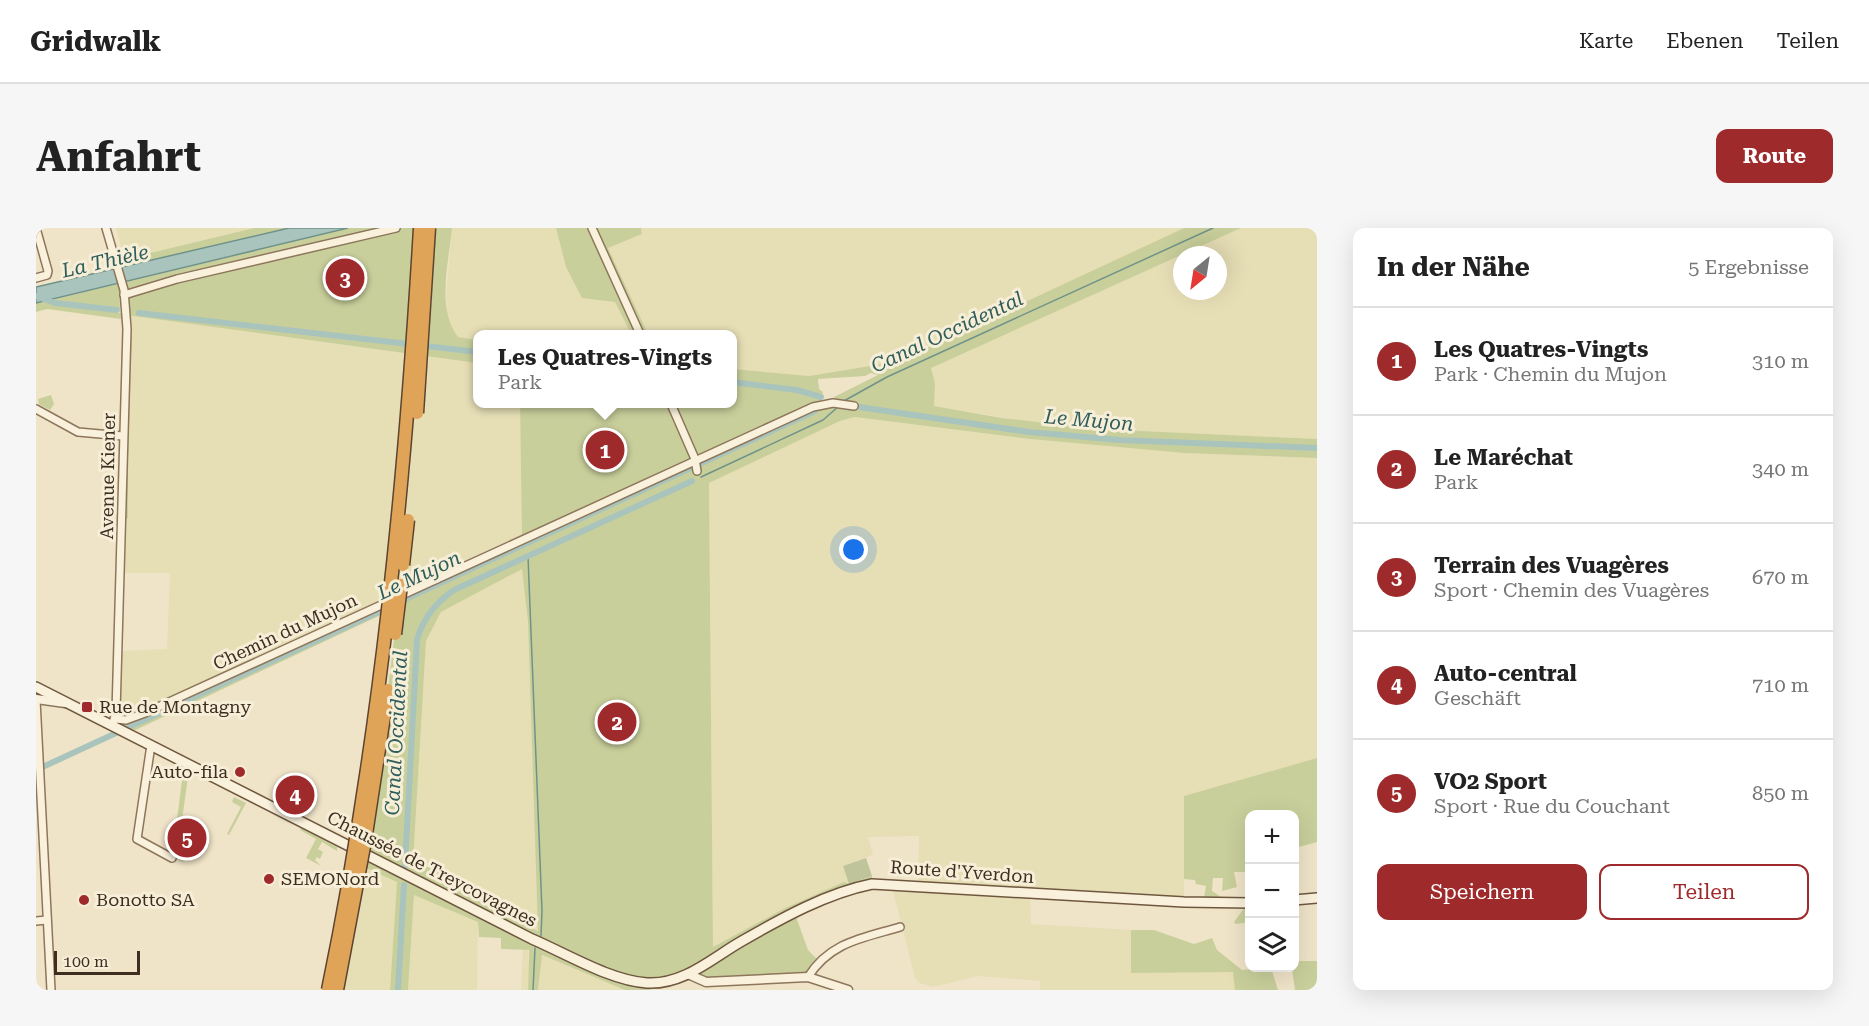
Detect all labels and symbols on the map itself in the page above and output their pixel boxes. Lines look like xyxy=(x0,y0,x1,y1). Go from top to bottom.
water label: La Thièle xyxy=(58,239,151,283)
north arrow xyxy=(1173,246,1227,300)
pin: 3 xyxy=(326,256,364,300)
water label: Canal Occidental xyxy=(867,286,1027,378)
water label: Le Mujon xyxy=(1043,404,1134,436)
street label: Avenue Kiener xyxy=(96,412,119,540)
pin: 1 xyxy=(586,428,624,472)
your location xyxy=(839,535,868,564)
water label: Le Mujon xyxy=(373,545,464,605)
street label: Chemin du Mujon xyxy=(209,589,360,674)
water label: Canal Occidental xyxy=(380,650,412,816)
place label: Rue de Montagny xyxy=(99,696,251,717)
marker: Rue de Montagny xyxy=(80,700,94,714)
pin: 2 xyxy=(598,700,636,744)
place label: Auto-fila xyxy=(151,761,228,782)
marker: Auto-fila xyxy=(233,765,247,779)
pin: 4 xyxy=(276,772,314,818)
street label: Chaussée de Treycovagnes xyxy=(324,806,541,931)
pin: 5 xyxy=(168,816,206,860)
street label: Route d'Yverdon xyxy=(889,856,1035,887)
place label: SEMONord xyxy=(281,868,380,889)
marker: SEMONord xyxy=(262,872,276,886)
place label: Bonotto SA xyxy=(96,889,195,910)
marker: Bonotto SA xyxy=(77,893,91,907)
scale bar xyxy=(54,948,140,976)

